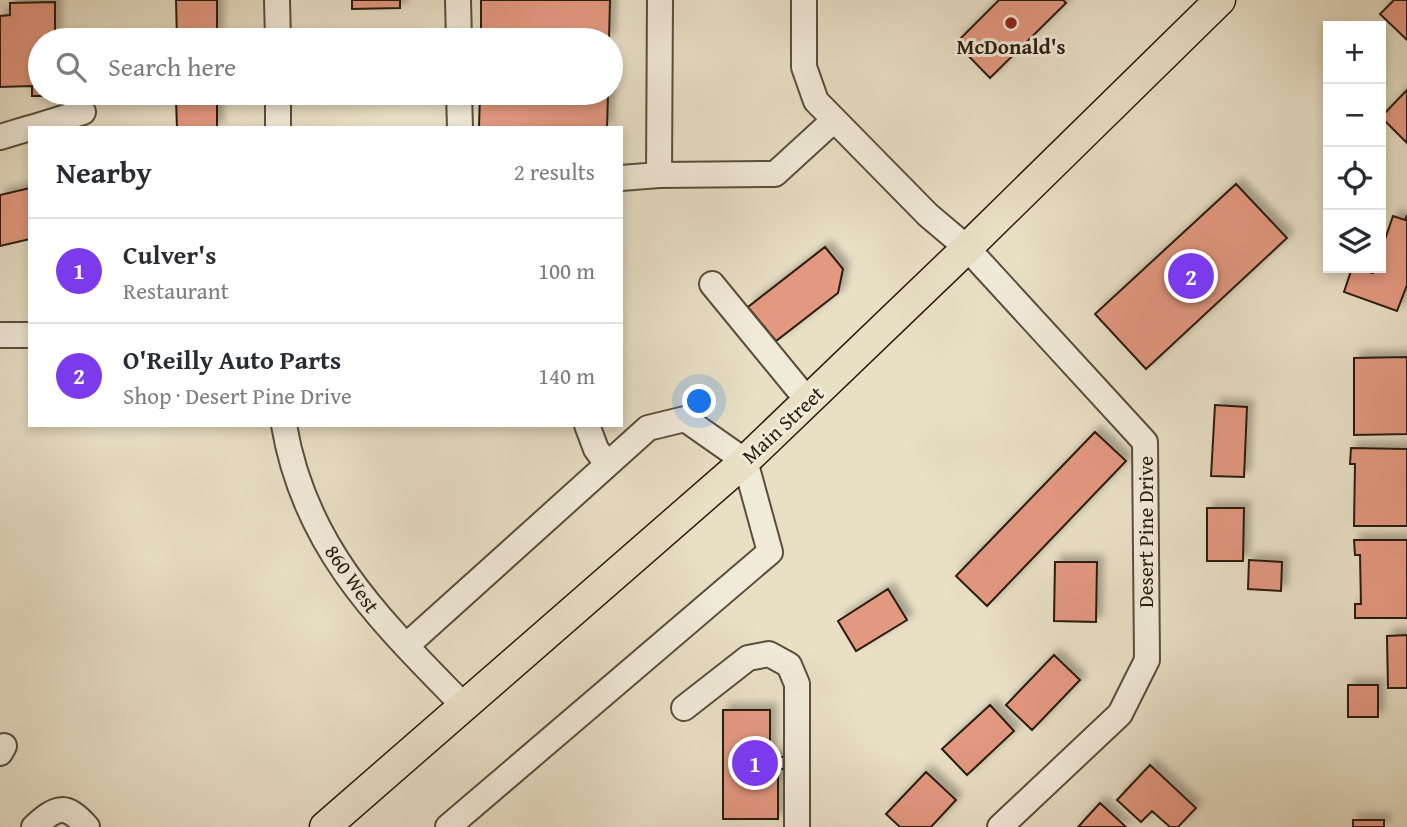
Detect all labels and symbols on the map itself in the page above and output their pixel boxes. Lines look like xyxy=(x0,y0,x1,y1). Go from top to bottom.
marker: McDonald's xyxy=(1003,15,1019,31)
place label: McDonald's xyxy=(956,31,1066,62)
pin: 2 xyxy=(1168,250,1214,302)
street label: Main Street xyxy=(735,378,831,471)
your location xyxy=(682,384,716,418)
street label: Desert Pine Drive xyxy=(1130,456,1161,608)
street label: 860 West xyxy=(317,538,388,620)
pin: 1 xyxy=(732,737,778,789)

